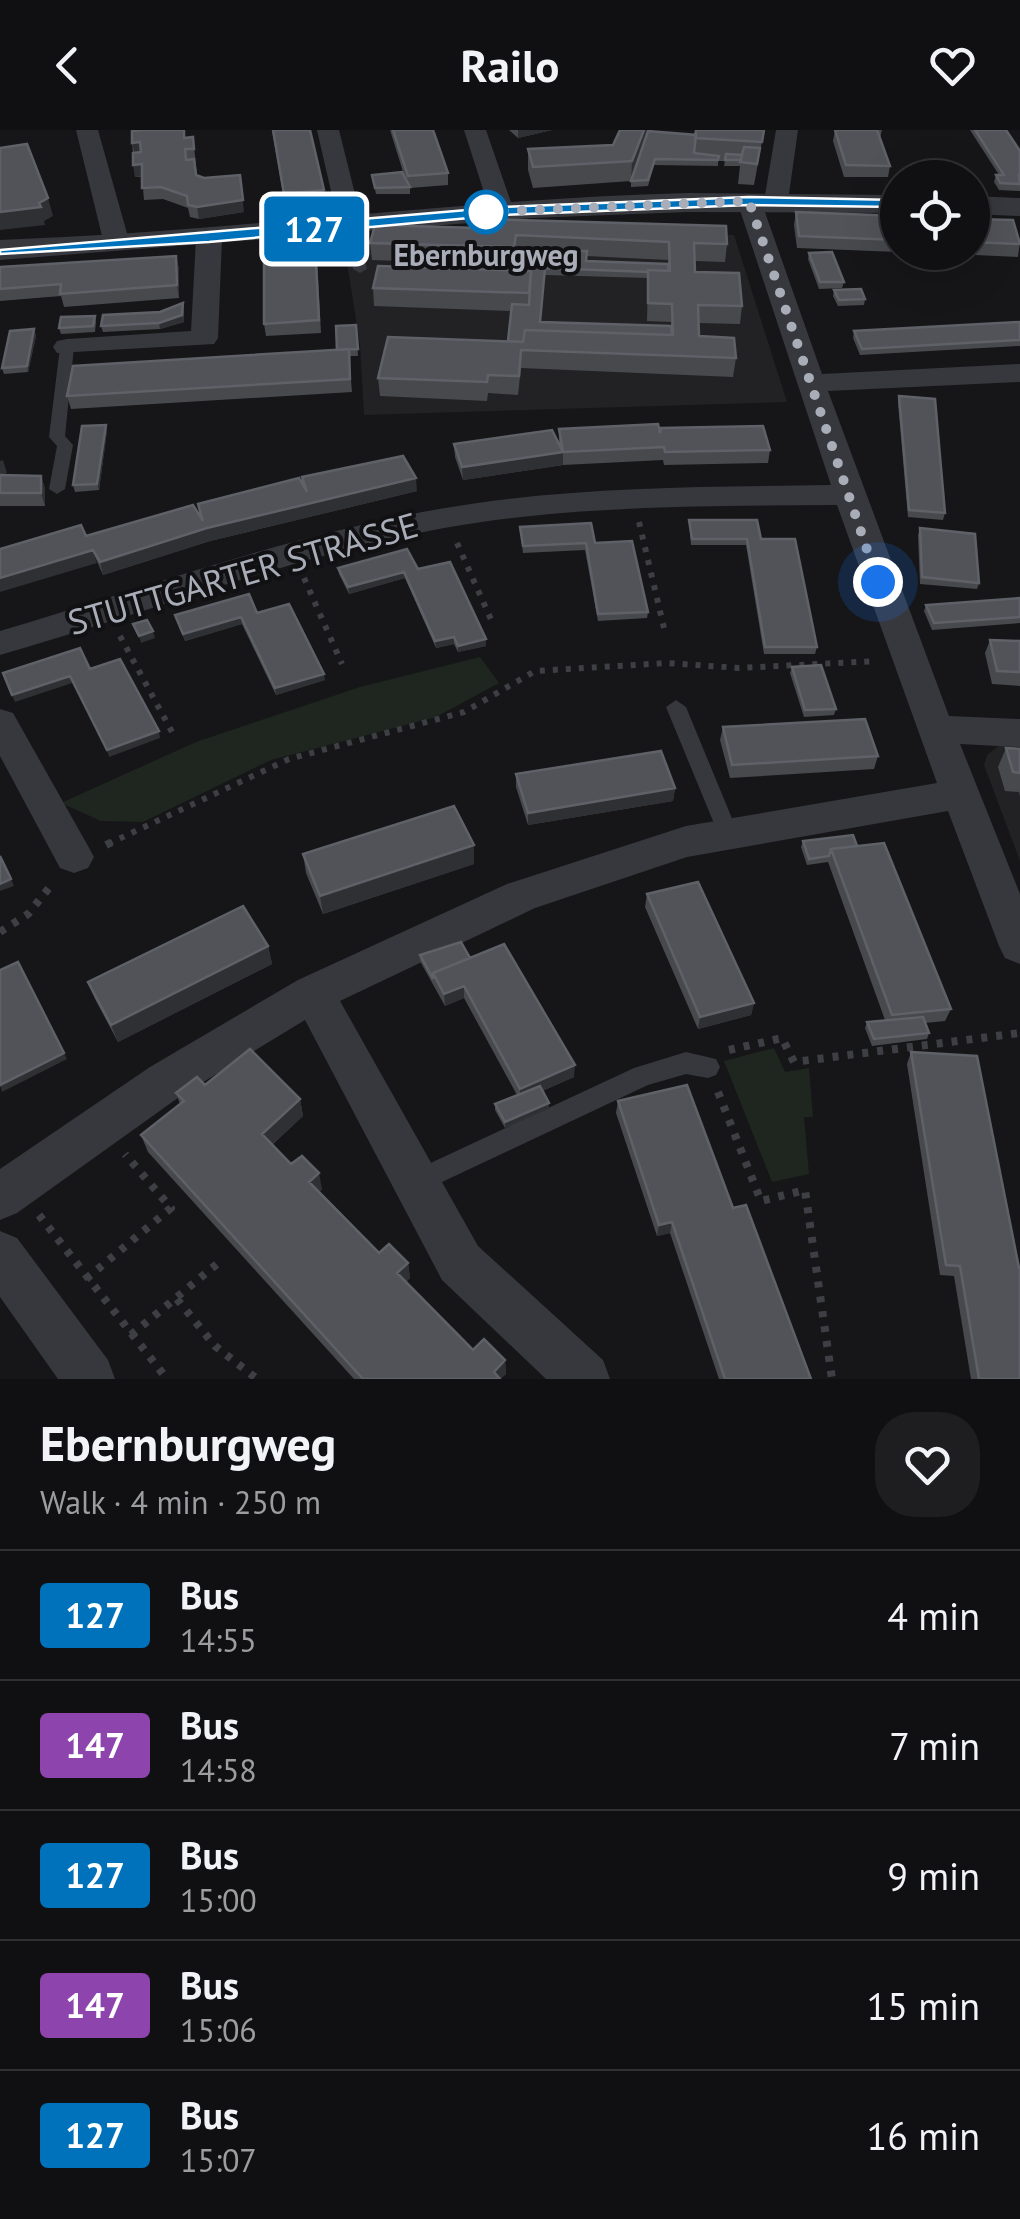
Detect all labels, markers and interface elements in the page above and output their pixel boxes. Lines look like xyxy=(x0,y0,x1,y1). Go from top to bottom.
text: Railo xyxy=(461,36,559,94)
icon: back xyxy=(40,38,95,93)
icon: heart xyxy=(925,38,980,93)
map controls xyxy=(880,160,990,270)
button: locate xyxy=(880,160,990,270)
marker: Ebernburgweg xyxy=(465,191,507,233)
line badge: 127 xyxy=(256,196,372,262)
text: 127 xyxy=(284,206,344,252)
place label: Ebernburgweg xyxy=(393,235,579,274)
street label: STUTTGARTER STRASSE xyxy=(62,501,423,645)
your location xyxy=(853,557,903,607)
text: Ebernburgweg xyxy=(40,1412,336,1474)
button: heart xyxy=(875,1412,980,1517)
text: Walk · 4 min · 250 m xyxy=(40,1481,321,1523)
text: Bus xyxy=(180,1570,239,1619)
text: 4 min xyxy=(887,1591,980,1640)
text: 127 xyxy=(65,1592,125,1638)
text: 14:55 xyxy=(180,1619,257,1661)
text: Bus xyxy=(180,1700,239,1749)
text: 7 min xyxy=(889,1721,980,1770)
text: 147 xyxy=(65,1722,125,1768)
text: 14:58 xyxy=(180,1749,257,1791)
text: Bus xyxy=(180,1830,239,1879)
text: 9 min xyxy=(887,1851,980,1900)
text: 127 xyxy=(65,1852,125,1898)
text: 15:00 xyxy=(180,1879,257,1921)
text: Bus xyxy=(180,1960,239,2009)
text: 15 min xyxy=(867,1981,980,2030)
text: 147 xyxy=(65,1982,125,2028)
text: 15:06 xyxy=(180,2009,257,2051)
text: Bus xyxy=(180,2090,239,2139)
text: 16 min xyxy=(867,2111,980,2160)
text: 127 xyxy=(65,2112,125,2158)
text: 15:07 xyxy=(180,2139,257,2181)

